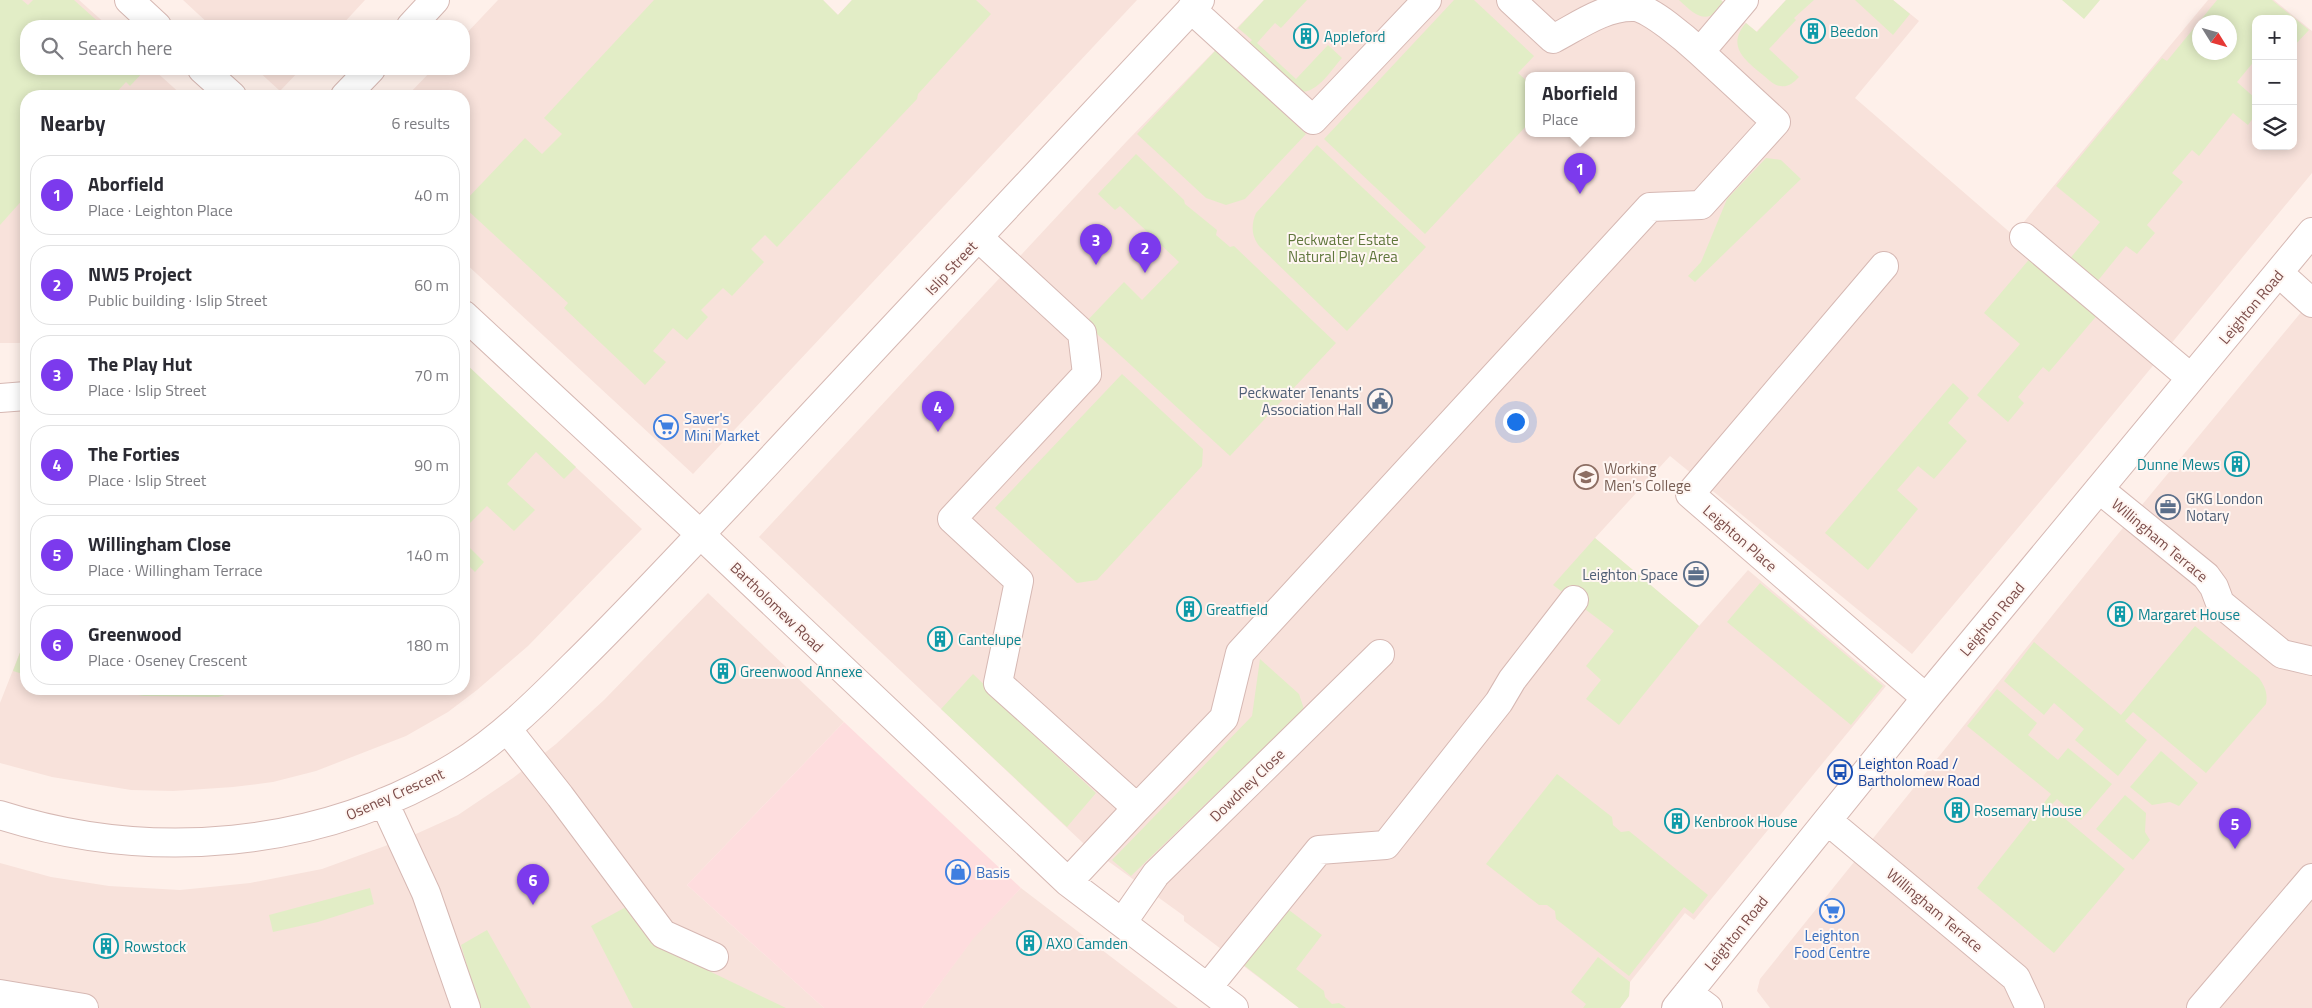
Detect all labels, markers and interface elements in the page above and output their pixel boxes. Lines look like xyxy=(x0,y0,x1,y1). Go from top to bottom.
north arrow xyxy=(2192,15,2237,60)
map controls xyxy=(2252,15,2297,150)
button: + xyxy=(2252,15,2297,60)
building icon: Beedon xyxy=(1800,18,1826,44)
search box xyxy=(20,20,470,75)
place label: Beedon xyxy=(1830,20,1878,43)
building icon: Appleford xyxy=(1293,23,1319,49)
place label: Appleford xyxy=(1324,25,1385,48)
text: Search here xyxy=(78,33,172,62)
icon: search xyxy=(38,34,66,62)
button: − xyxy=(2252,60,2297,105)
popup xyxy=(1525,72,1635,137)
text: Aborfield xyxy=(1542,78,1618,107)
button: layers xyxy=(2252,105,2297,150)
text: Nearby xyxy=(40,107,105,139)
text: Place xyxy=(1542,107,1578,131)
text: 6 results xyxy=(391,111,450,135)
pin: 1 xyxy=(1564,153,1596,194)
text: Aborfield xyxy=(88,169,164,198)
text: 1 xyxy=(53,183,61,207)
text: 40 m xyxy=(414,183,449,207)
text: Place · Leighton Place xyxy=(88,198,233,222)
pin: 3 xyxy=(1080,224,1112,265)
park label: Peckwater Estate Natural Play Area xyxy=(1287,228,1399,268)
pin: 2 xyxy=(1129,232,1161,273)
street label: Islip Street xyxy=(920,235,983,300)
text: NW5 Project xyxy=(88,259,192,288)
street label: Leighton Road xyxy=(2213,265,2289,349)
text: 2 xyxy=(53,273,61,297)
text: 60 m xyxy=(414,273,449,297)
text: Public building · Islip Street xyxy=(88,288,267,312)
text: The Play Hut xyxy=(88,349,192,378)
text: 3 xyxy=(53,363,61,387)
text: 70 m xyxy=(414,363,449,387)
text: Place · Islip Street xyxy=(88,378,206,402)
place label: Peckwater Tenants' Association Hall xyxy=(1239,381,1362,421)
public building icon: Peckwater Tenants' Association Hall xyxy=(1367,388,1393,414)
pin: 4 xyxy=(922,391,954,432)
place label: Saver's Mini Market xyxy=(684,407,760,447)
your location xyxy=(1503,409,1529,435)
supermarket icon: Saver's Mini Market xyxy=(653,414,679,440)
text: The Forties xyxy=(88,439,180,468)
building icon: Dunne Mews xyxy=(2224,451,2250,477)
text: 4 xyxy=(53,453,61,477)
text: 90 m xyxy=(414,453,449,477)
place label: Dunne Mews xyxy=(2137,453,2220,476)
place label: Working Men’s College xyxy=(1604,457,1691,497)
school or university icon: Working Men’s College xyxy=(1573,464,1599,490)
text: Place · Islip Street xyxy=(88,468,206,492)
place label: GKG London Notary xyxy=(2186,487,2263,527)
street label: Willingham Terrace xyxy=(2107,493,2213,587)
office icon: GKG London Notary xyxy=(2155,494,2181,520)
street label: Leighton Place xyxy=(1698,499,1782,577)
text: Willingham Close xyxy=(88,529,231,558)
text: 5 xyxy=(53,543,61,567)
text: 140 m xyxy=(405,543,449,567)
street label: Bartholomew Road xyxy=(725,556,829,658)
text: Place · Willingham Terrace xyxy=(88,558,263,582)
office icon: Leighton Space xyxy=(1683,561,1709,587)
place label: Leighton Space xyxy=(1582,563,1678,586)
street label: Leighton Road xyxy=(1954,577,2030,661)
building icon: Greatfield xyxy=(1176,596,1202,622)
place label: Greatfield xyxy=(1206,598,1268,621)
building icon: Margaret House xyxy=(2107,601,2133,627)
place label: Margaret House xyxy=(2138,603,2240,626)
text: Greenwood xyxy=(88,619,182,648)
building icon: Cantelupe xyxy=(927,626,953,652)
place label: Cantelupe xyxy=(958,628,1021,651)
text: 6 xyxy=(53,633,61,657)
text: 180 m xyxy=(405,633,449,657)
text: Place · Oseney Crescent xyxy=(88,648,247,672)
building icon: Greenwood Annexe xyxy=(710,658,736,684)
place label: Greenwood Annexe xyxy=(740,660,863,683)
street label: Dowdney Close xyxy=(1204,743,1290,827)
place label: Leighton Road / Bartholomew Road xyxy=(1858,752,1980,792)
bus stop icon: Leighton Road / Bartholomew Road xyxy=(1827,759,1853,785)
street label: Oseney Crescent xyxy=(342,762,449,826)
building icon: Rosemary House xyxy=(1944,797,1970,823)
place label: Rosemary House xyxy=(1974,799,2082,822)
building icon: Kenbrook House xyxy=(1664,808,1690,834)
pin: 5 xyxy=(2219,808,2251,849)
place label: Kenbrook House xyxy=(1694,810,1798,833)
shop icon: Basis xyxy=(945,859,971,885)
place label: Basis xyxy=(976,861,1010,884)
street label: Willingham Terrace xyxy=(1882,863,1988,957)
pin: 6 xyxy=(517,864,549,905)
street label: Leighton Road xyxy=(1699,891,1773,975)
supermarket icon: Leighton Food Centre xyxy=(1819,898,1845,924)
place label: Leighton Food Centre xyxy=(1794,924,1870,964)
building icon: AXO Camden xyxy=(1016,930,1042,956)
place label: AXO Camden xyxy=(1046,932,1128,955)
building icon: Rowstock xyxy=(93,933,119,959)
place label: Rowstock xyxy=(124,935,186,958)

